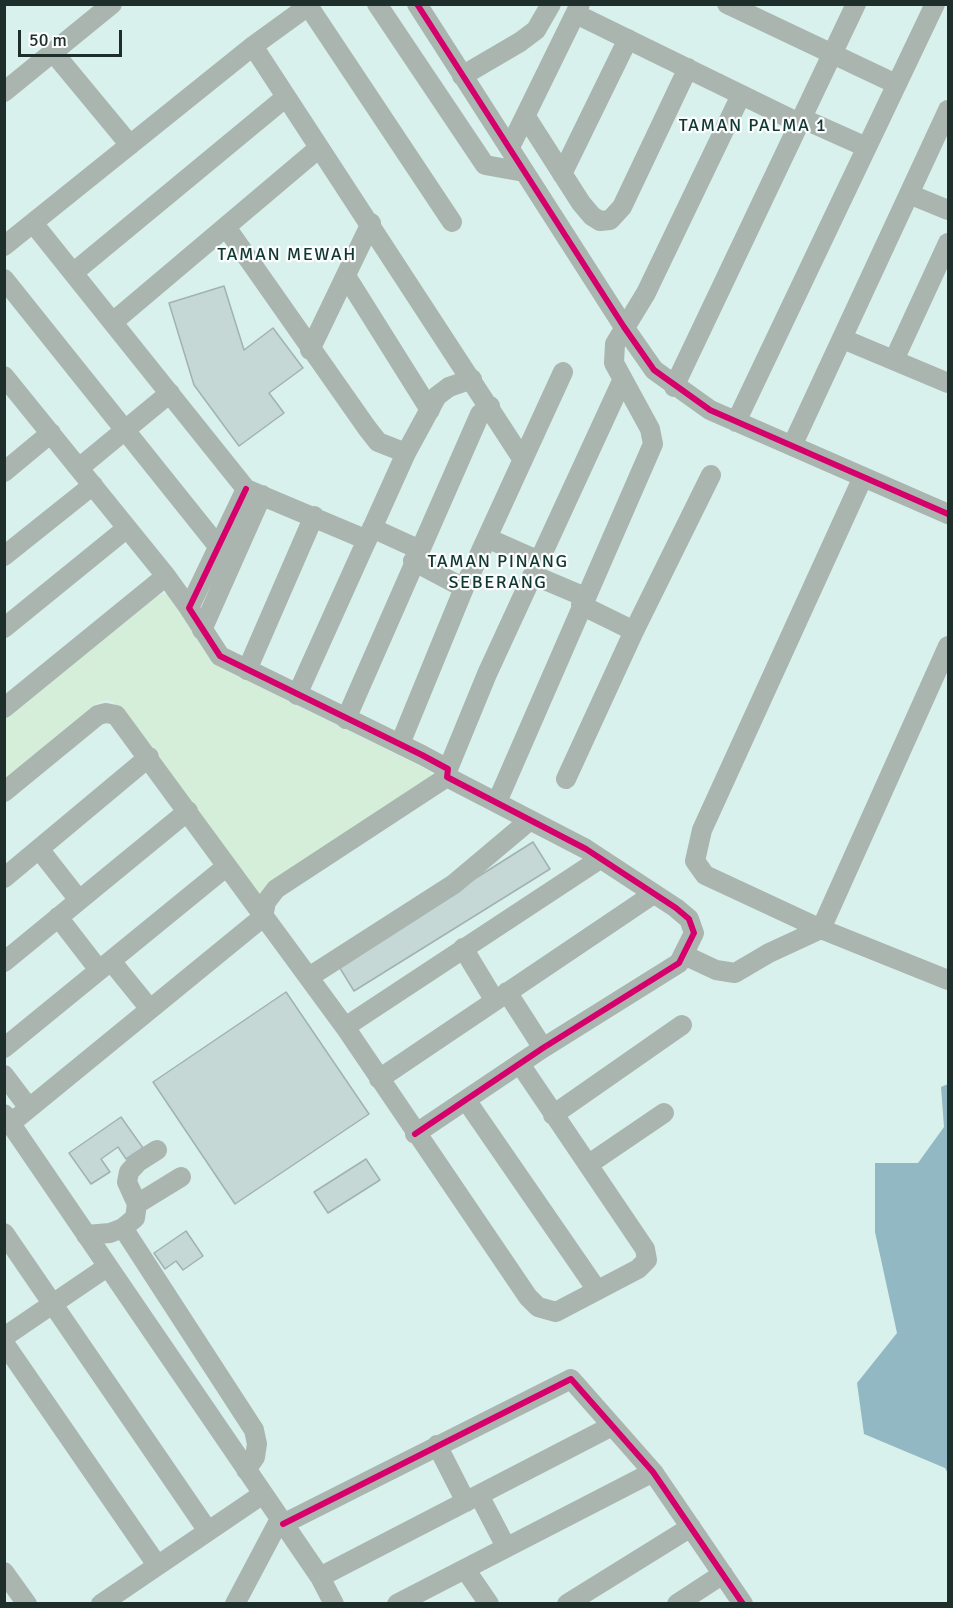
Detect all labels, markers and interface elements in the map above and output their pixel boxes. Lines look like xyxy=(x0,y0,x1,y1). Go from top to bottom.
scale bar xyxy=(21,18,124,56)
text: 50 m xyxy=(29,29,67,51)
district label: TAMAN PALMA 1 xyxy=(679,115,827,137)
district label: TAMAN MEWAH xyxy=(217,244,357,266)
district label: TAMAN PINANG SEBERANG xyxy=(427,551,569,594)

